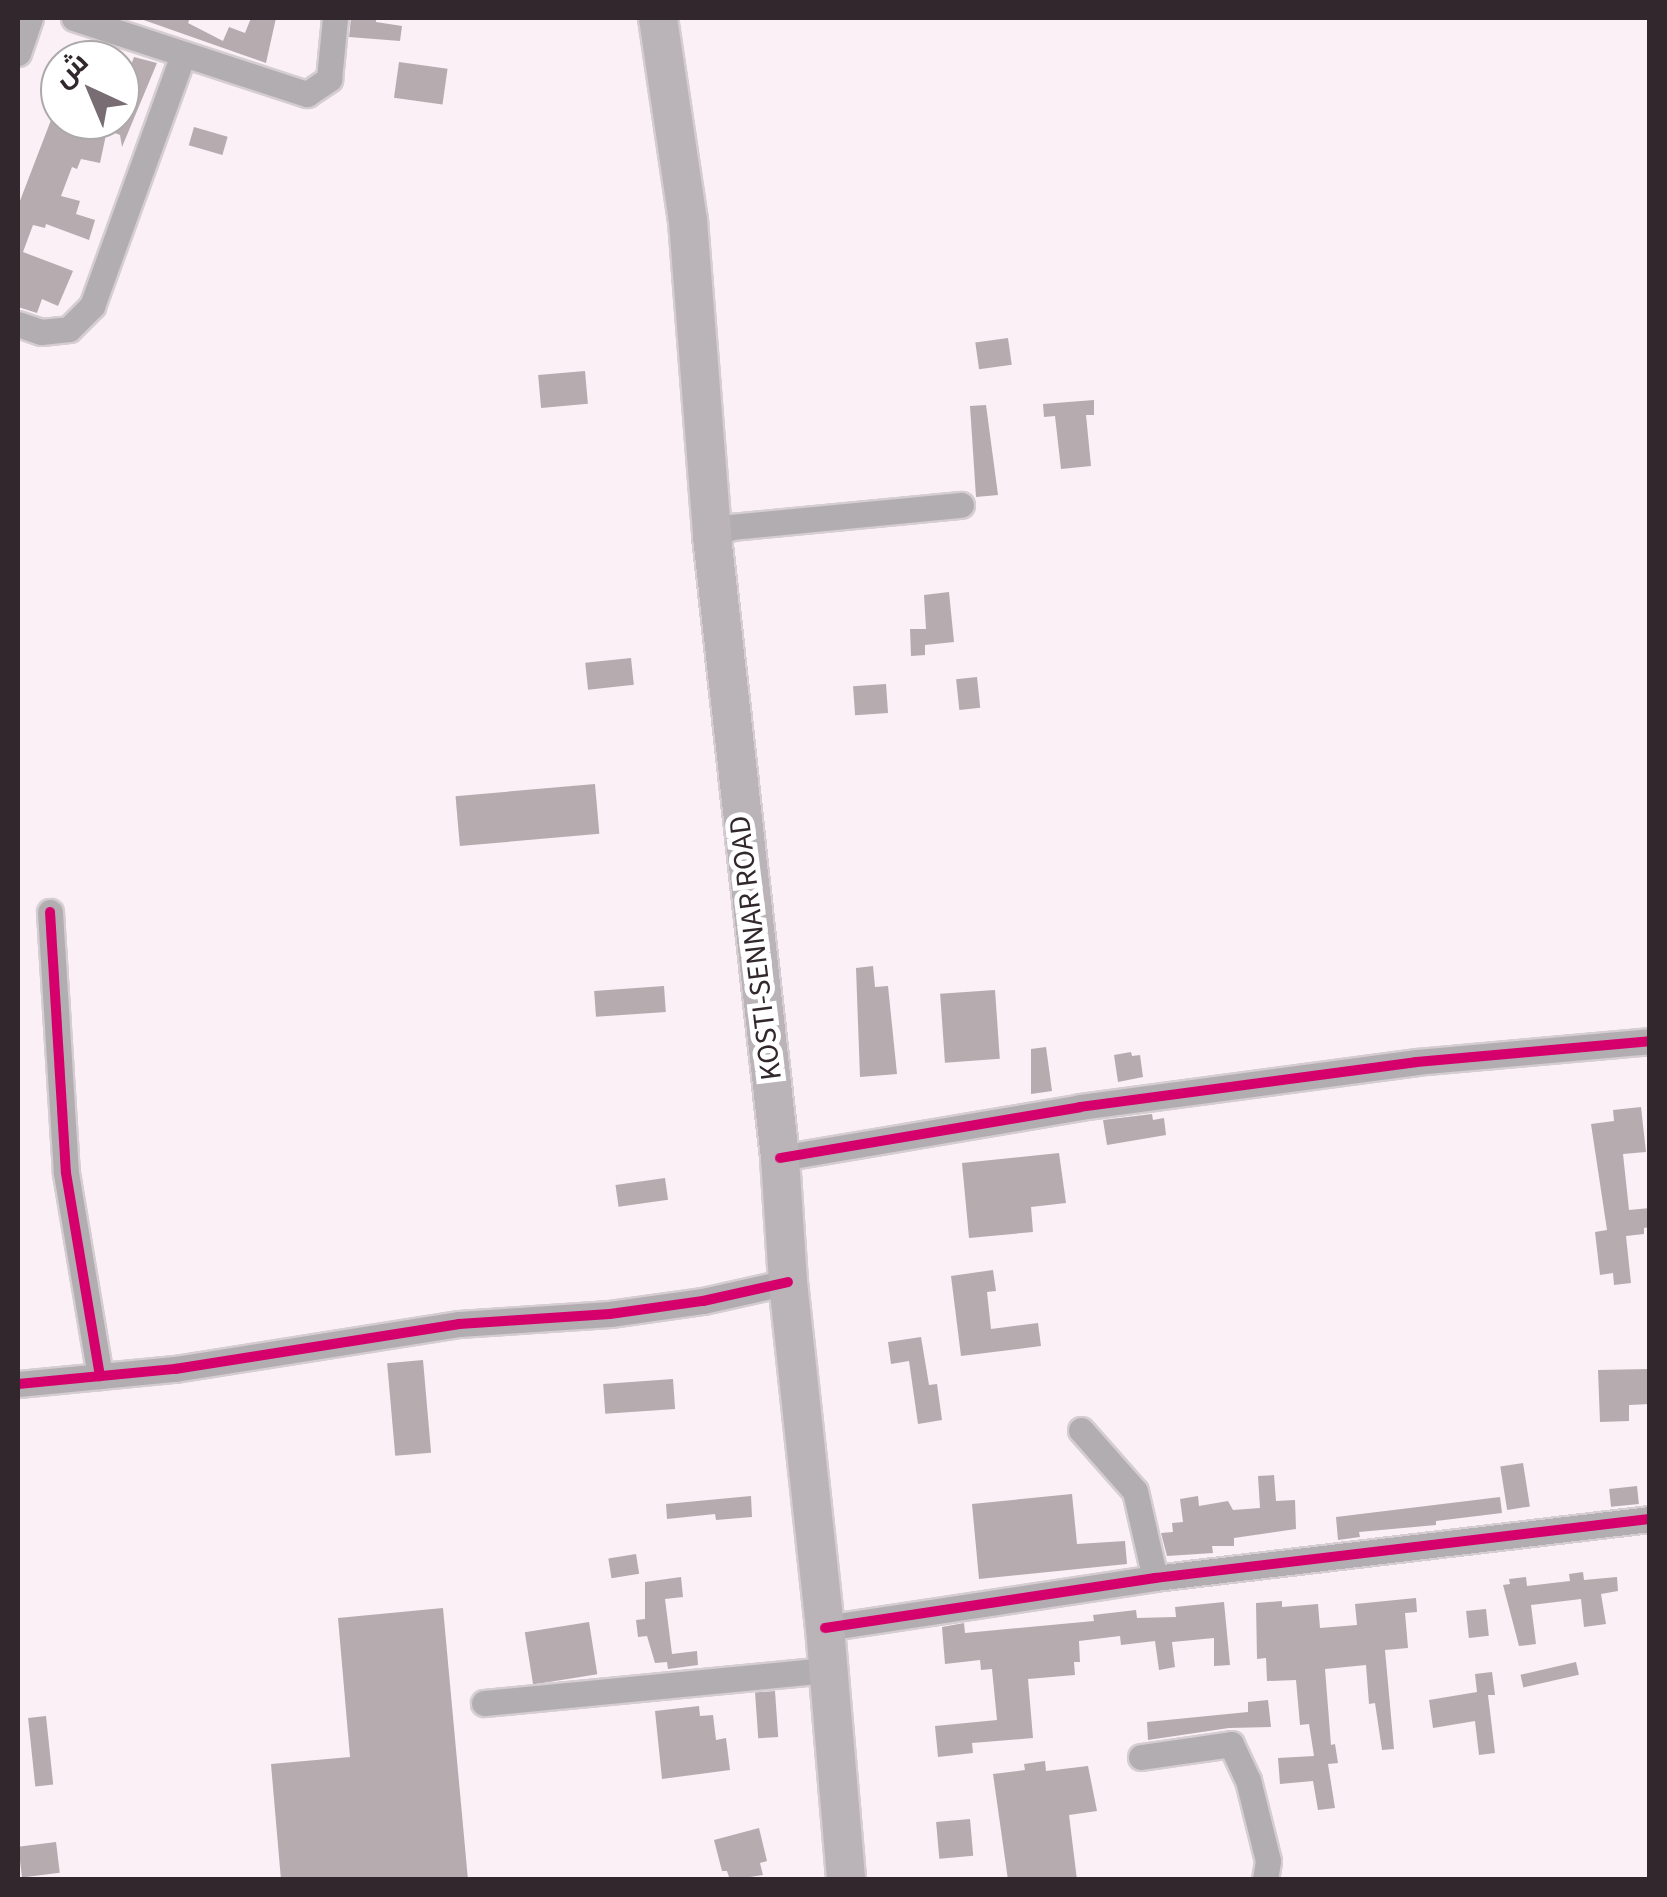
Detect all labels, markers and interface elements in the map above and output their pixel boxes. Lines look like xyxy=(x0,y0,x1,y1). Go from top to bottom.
north arrow xyxy=(40,40,140,140)
text: ش xyxy=(44,43,97,97)
street label: KOSTI-SENNAR ROAD xyxy=(722,814,790,1082)

